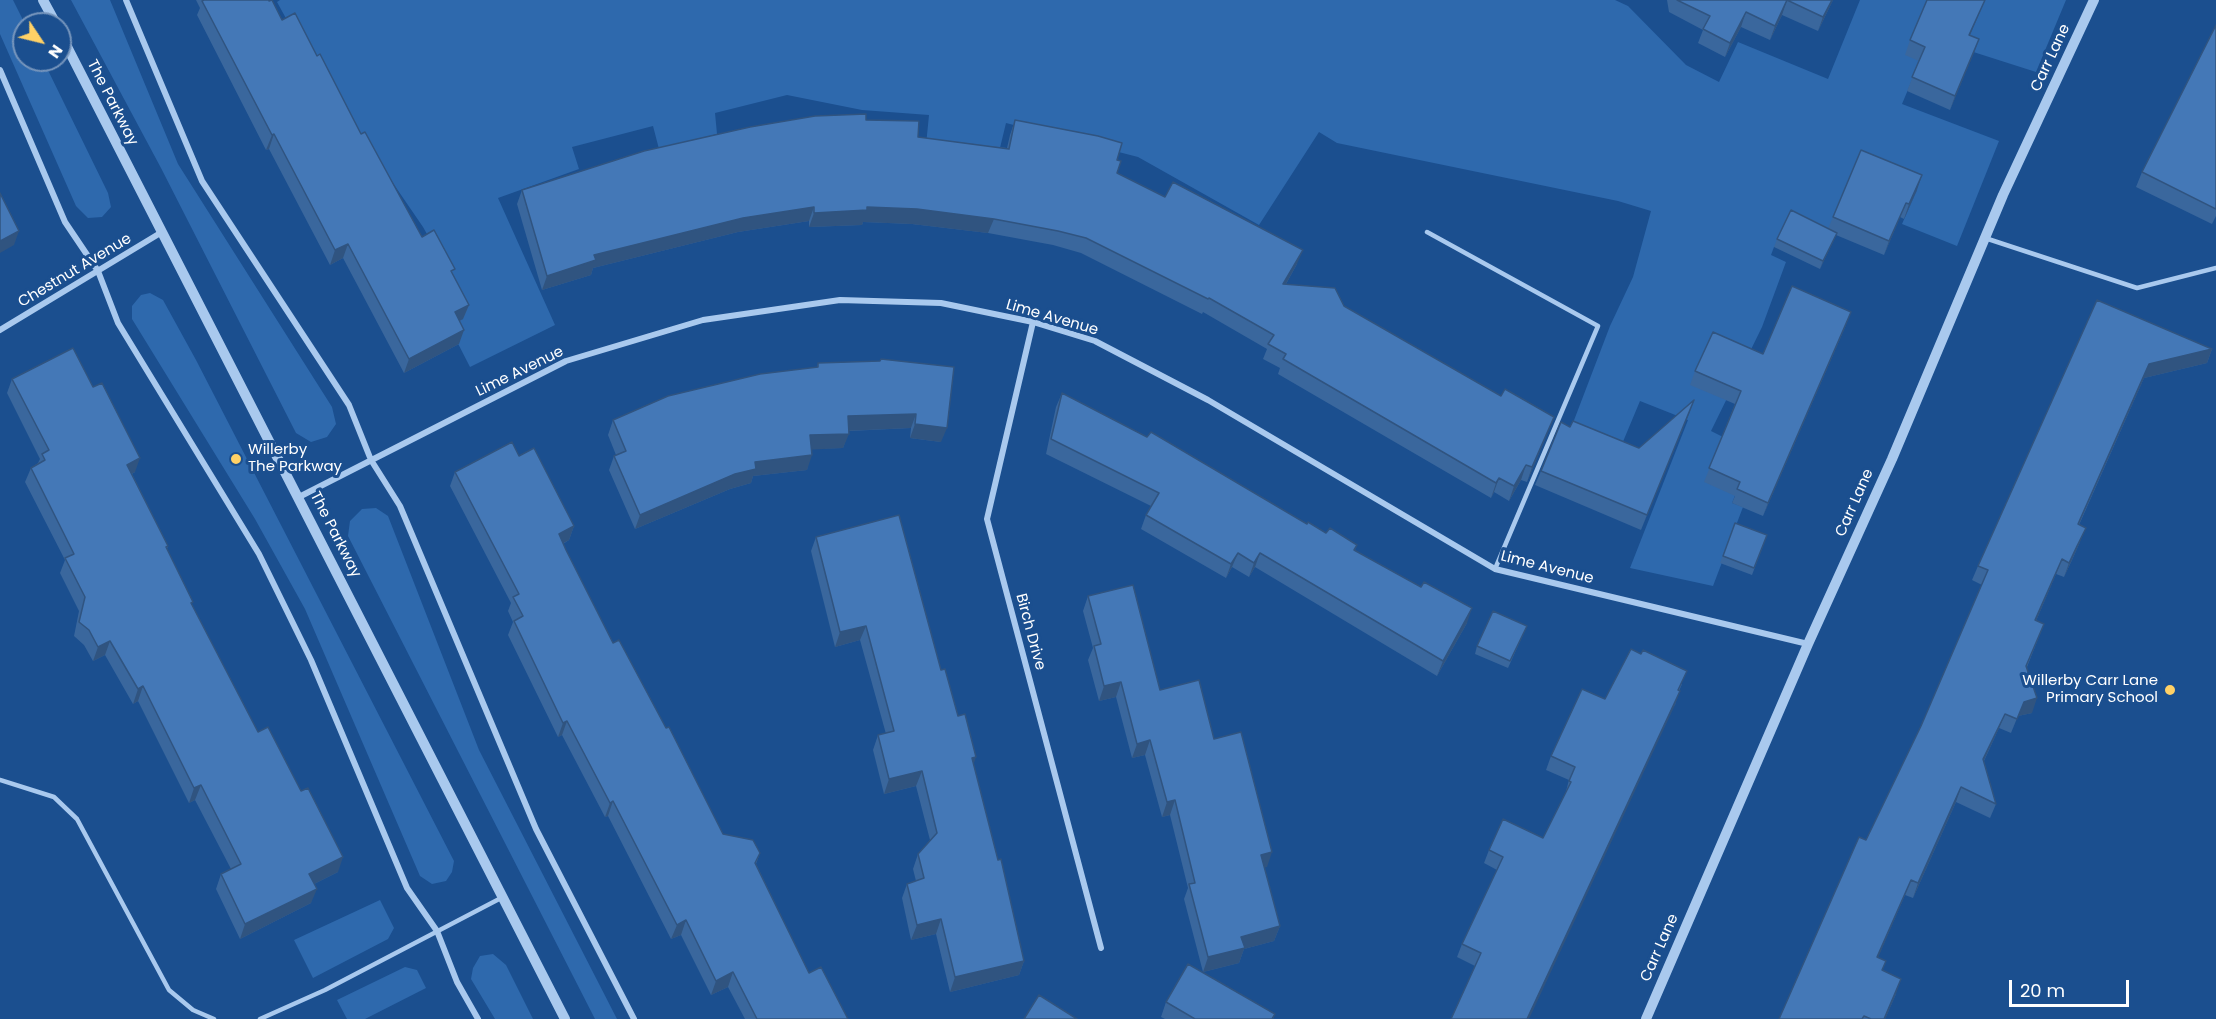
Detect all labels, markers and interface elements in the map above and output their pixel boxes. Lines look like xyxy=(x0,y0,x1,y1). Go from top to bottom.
north arrow xyxy=(12,12,72,72)
street label: Carr Lane xyxy=(2028,21,2074,95)
text: N xyxy=(43,40,68,63)
street label: The Parkway xyxy=(83,57,141,149)
street label: Chestnut Avenue xyxy=(15,230,135,312)
street label: Lime Avenue xyxy=(1004,296,1100,340)
street label: Lime Avenue xyxy=(473,343,567,401)
place label: Willerby The Parkway xyxy=(248,441,342,476)
marker: Willerby The Parkway xyxy=(229,452,243,466)
street label: Carr Lane xyxy=(1832,466,1878,540)
street label: The Parkway xyxy=(306,489,364,581)
street label: Lime Avenue xyxy=(1499,548,1595,588)
street label: Birch Drive xyxy=(1011,592,1049,672)
place label: Willerby Carr Lane Primary School xyxy=(2022,672,2158,707)
marker: Willerby Carr Lane Primary School xyxy=(2163,683,2177,697)
street label: Carr Lane xyxy=(1637,911,1683,985)
scale bar xyxy=(2012,968,2132,1006)
text: 20 m xyxy=(2020,978,2065,1003)

